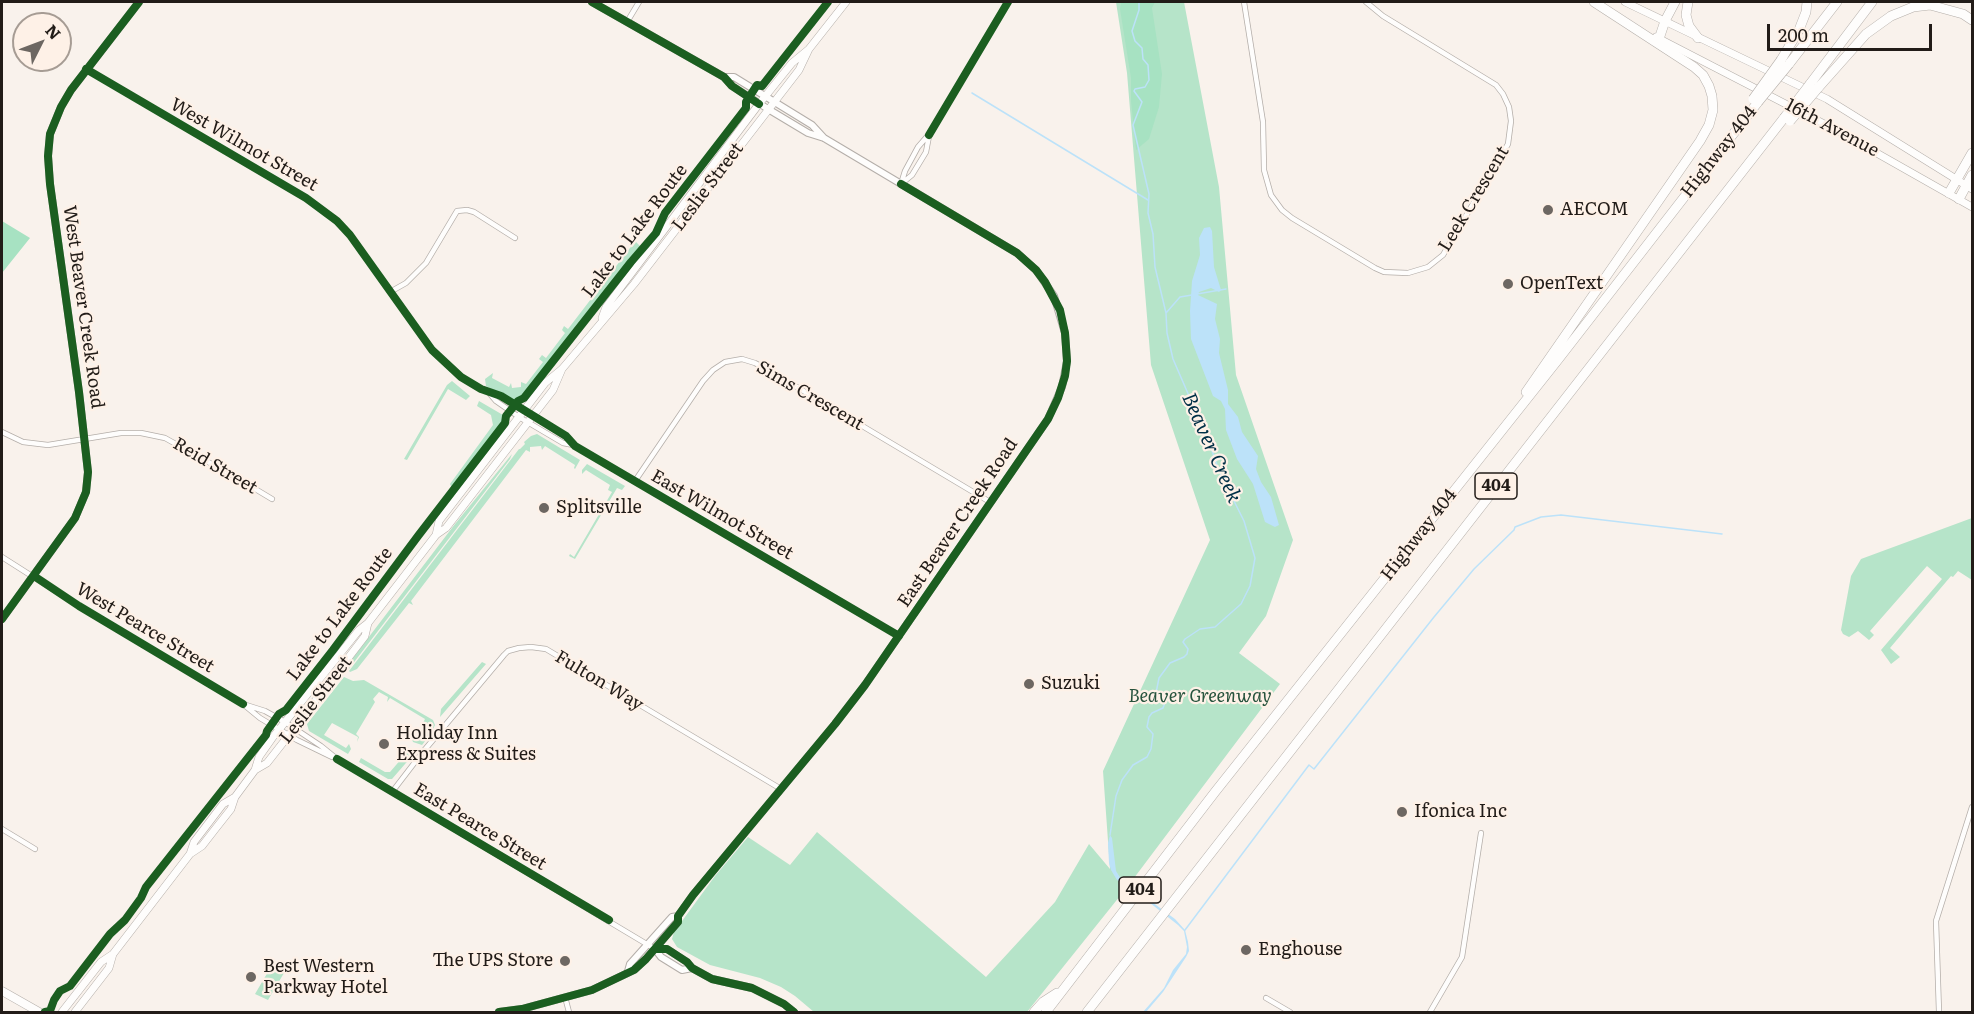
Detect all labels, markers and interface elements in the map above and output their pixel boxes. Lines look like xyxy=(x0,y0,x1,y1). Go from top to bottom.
north arrow xyxy=(12,12,72,72)
scale bar xyxy=(1770,12,1935,50)
text: N xyxy=(40,18,67,44)
text: 200 m xyxy=(1778,21,1829,48)
street label: West Wilmot Street xyxy=(166,94,322,196)
street label: 16th Avenue xyxy=(1781,94,1883,162)
street label: Highway 404 xyxy=(1676,102,1762,202)
street label: Leslie Street xyxy=(668,139,748,235)
street label: Leek Crescent xyxy=(1434,142,1514,256)
street label: Lake to Lake Route xyxy=(578,160,692,302)
place label: AECOM xyxy=(1560,199,1628,221)
marker: AECOM xyxy=(1541,203,1555,217)
street label: West Beaver Creek Road xyxy=(58,204,108,410)
place label: OpenText xyxy=(1520,273,1603,295)
marker: OpenText xyxy=(1501,277,1515,291)
street label: Sims Crescent xyxy=(752,356,868,436)
water label: Beaver Creek xyxy=(1176,389,1246,507)
street label: Reid Street xyxy=(169,433,261,499)
street label: East Beaver Creek Road xyxy=(893,434,1023,612)
street label: East Wilmot Street xyxy=(647,465,797,565)
road number: 404 xyxy=(1475,473,1517,499)
street label: Highway 404 xyxy=(1376,485,1462,585)
place label: Splitsville xyxy=(556,497,642,519)
marker: Splitsville xyxy=(537,501,551,515)
street label: Lake to Lake Route xyxy=(283,543,397,685)
street label: West Pearce Street xyxy=(72,578,218,678)
street label: Fulton Way xyxy=(551,646,647,716)
street label: Leslie Street xyxy=(275,652,357,748)
place label: Suzuki xyxy=(1041,673,1100,695)
marker: Suzuki xyxy=(1022,677,1036,691)
park label: Beaver Greenway xyxy=(1128,686,1272,708)
place label: Holiday Inn Express & Suites xyxy=(396,723,536,766)
marker: Holiday Inn Express & Suites xyxy=(377,737,391,751)
street label: East Pearce Street xyxy=(410,779,550,875)
place label: Ifonica Inc xyxy=(1414,801,1507,823)
marker: Ifonica Inc xyxy=(1395,805,1409,819)
road number: 404 xyxy=(1119,877,1161,903)
place label: Enghouse xyxy=(1258,939,1342,961)
marker: Enghouse xyxy=(1239,943,1253,957)
place label: The UPS Store xyxy=(432,950,553,972)
marker: The UPS Store xyxy=(558,954,572,968)
place label: Best Western Parkway Hotel xyxy=(263,956,388,998)
marker: Best Western Parkway Hotel xyxy=(244,970,258,984)

